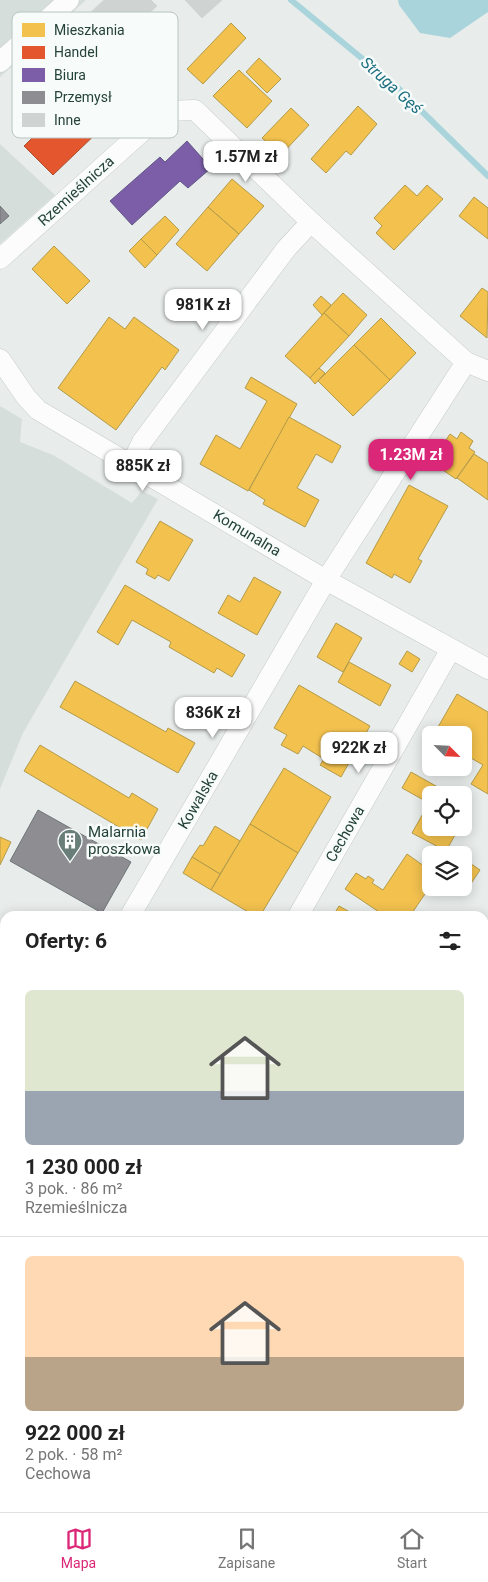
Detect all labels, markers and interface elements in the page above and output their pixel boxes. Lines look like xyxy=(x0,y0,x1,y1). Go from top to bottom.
legend xyxy=(12,12,178,138)
text: Mieszkania xyxy=(54,22,125,38)
text: Handel xyxy=(54,44,98,60)
water label: Struga Gęś xyxy=(357,53,426,118)
text: Biura xyxy=(54,67,86,83)
text: Przemysł xyxy=(54,89,112,105)
text: Inne xyxy=(54,112,81,128)
pin: 1.57M zł xyxy=(194,140,298,183)
text: 1.57M zł xyxy=(214,147,278,166)
street label: Rzemieślnicza xyxy=(34,152,118,230)
pin: 981K zł xyxy=(157,288,249,331)
text: 981K zł xyxy=(176,295,230,314)
pin: 1.23M zł xyxy=(359,438,463,481)
text: 1.23M zł xyxy=(379,445,443,464)
pin: 885K zł xyxy=(97,450,189,492)
text: 885K zł xyxy=(116,456,170,475)
street label: Komunalna xyxy=(210,506,284,560)
pin: 836K zł xyxy=(167,696,259,739)
text: 836K zł xyxy=(186,703,240,722)
north arrow xyxy=(422,726,472,776)
map controls xyxy=(422,726,472,896)
pin: 922K zł xyxy=(313,732,405,774)
text: 922K zł xyxy=(332,738,386,757)
street label: Kowalska xyxy=(174,768,222,832)
button: locate xyxy=(422,786,472,836)
street label: Cechowa xyxy=(322,803,368,865)
place label: Malarnia proszkowa xyxy=(88,823,161,858)
building icon: Malarnia proszkowa xyxy=(57,828,83,862)
button: layers xyxy=(422,846,472,896)
icon: filters xyxy=(436,927,464,955)
text: Oferty: 6 xyxy=(25,929,107,953)
icon: home xyxy=(200,1023,290,1113)
text: 1 230 000 zł xyxy=(25,1155,142,1179)
text: 3 pok. · 86 m² xyxy=(25,1179,122,1198)
text: Rzemieślnicza xyxy=(25,1198,127,1217)
icon: home xyxy=(200,1288,290,1378)
text: 922 000 zł xyxy=(25,1421,125,1445)
text: 2 pok. · 58 m² xyxy=(25,1445,122,1464)
text: Cechowa xyxy=(25,1464,91,1483)
tab: Mapa xyxy=(61,1525,96,1571)
tab: Zapisane xyxy=(218,1525,275,1571)
tab: Start xyxy=(397,1525,427,1571)

